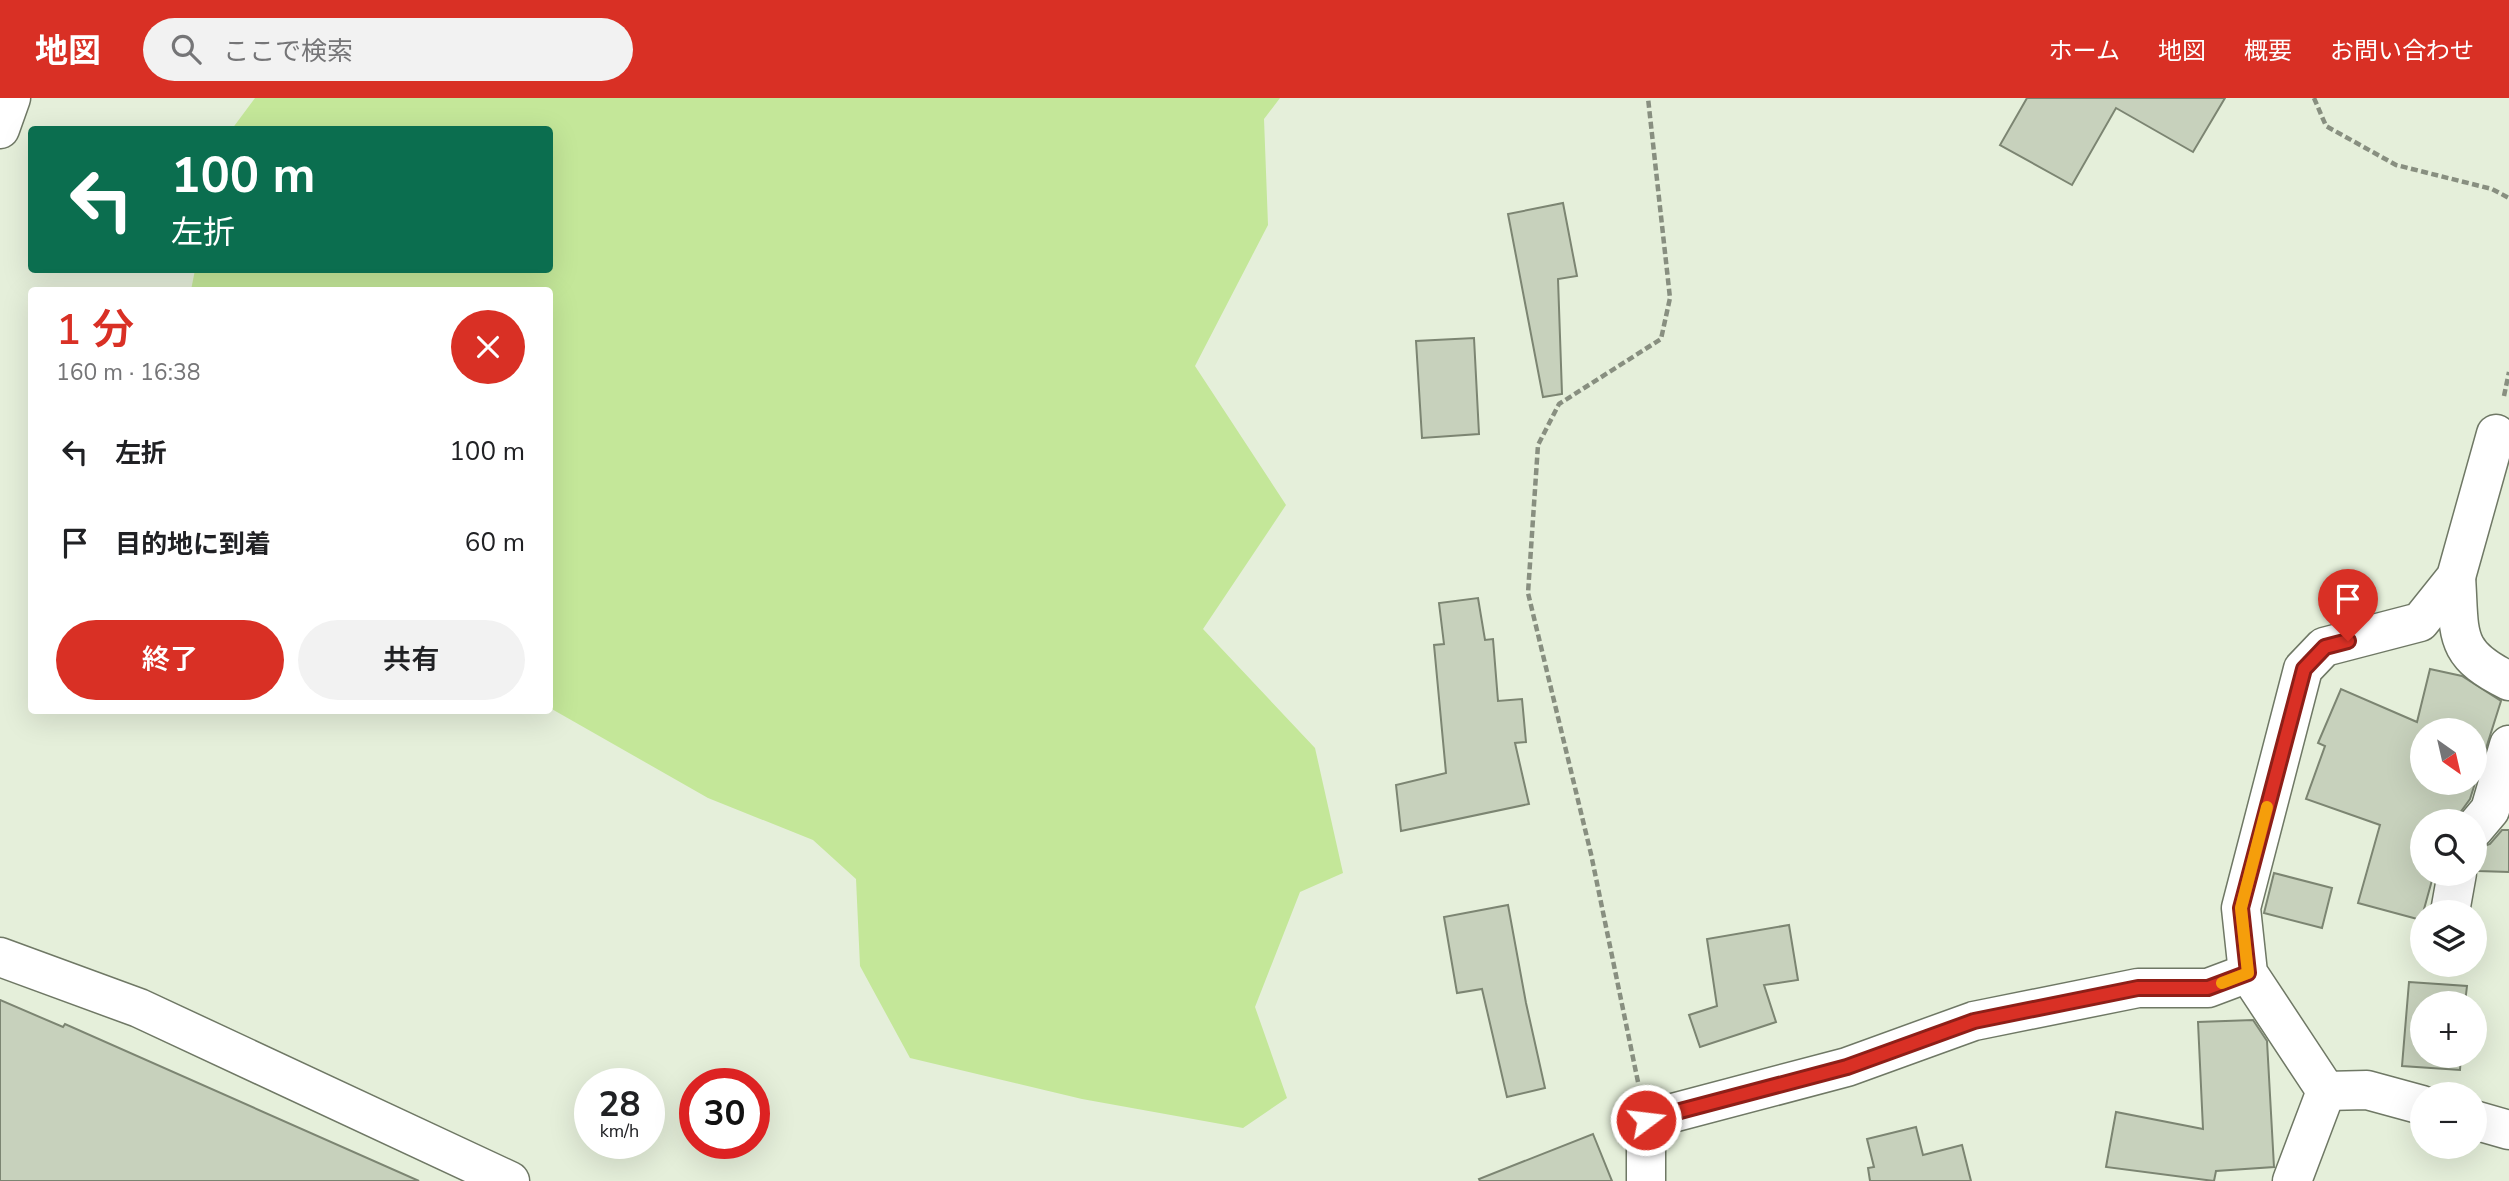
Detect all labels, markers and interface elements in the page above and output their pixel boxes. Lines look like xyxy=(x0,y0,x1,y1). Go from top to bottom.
search box xyxy=(143,18,633,81)
text: 地図 xyxy=(35,29,101,74)
icon: search xyxy=(167,30,205,68)
text: ここで検索 xyxy=(223,34,353,69)
text: ホーム xyxy=(2049,35,2120,67)
text: 地図 xyxy=(2158,35,2206,67)
text: 概要 xyxy=(2244,35,2292,67)
text: お問い合わせ xyxy=(2330,35,2474,67)
text: 100 m xyxy=(171,142,315,209)
icon: left xyxy=(56,154,147,245)
text: 左折 xyxy=(171,211,235,254)
text: 1 分 xyxy=(56,302,134,359)
button: close xyxy=(451,310,525,384)
text: 160 m · 16:38 xyxy=(56,357,201,388)
icon: left xyxy=(56,433,94,471)
text: 100 m xyxy=(449,434,525,469)
text: 左折 xyxy=(115,436,167,471)
icon: arrive xyxy=(56,524,94,562)
text: 60 m xyxy=(465,525,525,560)
text: 目的地に到着 xyxy=(115,527,271,562)
pin xyxy=(2318,569,2378,641)
icon: arrive xyxy=(2329,580,2367,618)
button: 終了 xyxy=(56,620,284,700)
button: 共有 xyxy=(298,620,525,700)
north arrow xyxy=(2410,718,2487,794)
map controls xyxy=(2410,718,2487,1159)
button: search xyxy=(2410,809,2487,886)
button: layers xyxy=(2410,900,2487,977)
button: + xyxy=(2410,991,2487,1068)
speed limit sign: 30 xyxy=(679,1068,770,1159)
text: 28 xyxy=(598,1081,641,1128)
button: − xyxy=(2410,1082,2487,1159)
position arrow xyxy=(1609,1083,1683,1157)
text: km/h xyxy=(600,1119,639,1143)

